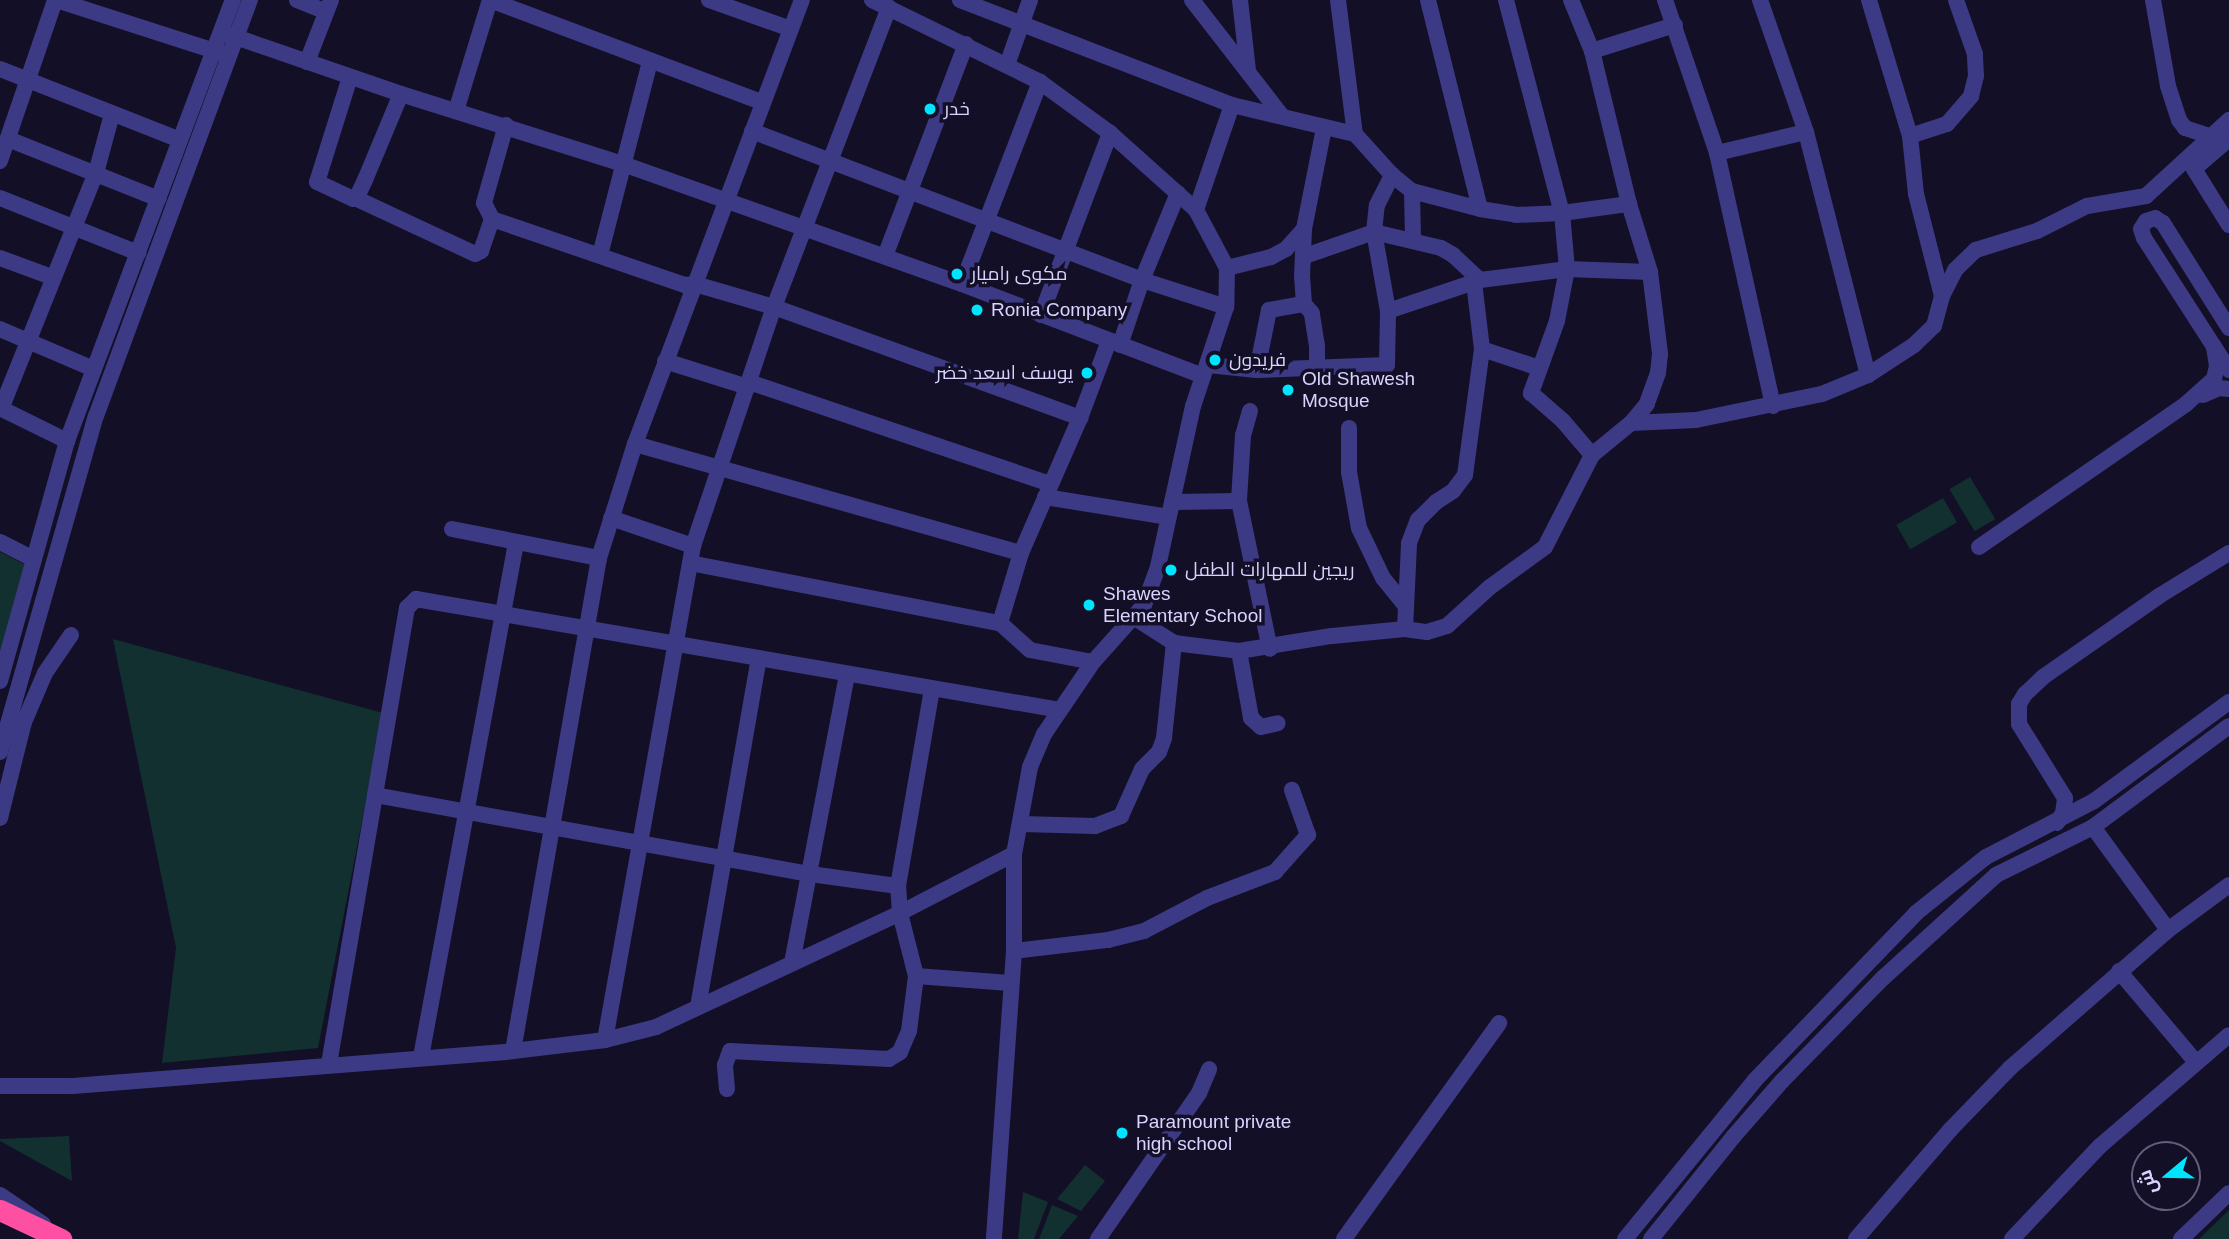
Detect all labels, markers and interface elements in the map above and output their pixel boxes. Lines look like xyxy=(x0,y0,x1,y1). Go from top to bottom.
place label: خدر xyxy=(944,98,970,120)
marker: خدر xyxy=(922,101,938,117)
place label: مکوی رامیار xyxy=(971,263,1067,285)
marker: مکوی رامیار xyxy=(949,266,965,282)
place label: Ronia Company xyxy=(991,299,1127,321)
marker: Ronia Company xyxy=(969,302,985,318)
place label: فريدون xyxy=(1229,349,1286,371)
marker: فريدون xyxy=(1207,352,1223,368)
place label: يوسف اسعد خضر xyxy=(936,362,1073,384)
marker: يوسف اسعد خضر xyxy=(1079,365,1095,381)
place label: Old Shawesh Mosque xyxy=(1302,368,1415,412)
marker: Old Shawesh Mosque xyxy=(1280,382,1296,398)
place label: ريجين للمهارات الطفل xyxy=(1185,559,1355,581)
marker: ريجين للمهارات الطفل xyxy=(1163,562,1179,578)
place label: Shawes Elementary School xyxy=(1103,583,1262,627)
marker: Shawes Elementary School xyxy=(1081,597,1097,613)
place label: Paramount private high school xyxy=(1136,1111,1291,1155)
marker: Paramount private high school xyxy=(1114,1125,1130,1141)
north arrow xyxy=(2131,1141,2201,1211)
text: ش xyxy=(2134,1167,2161,1197)

